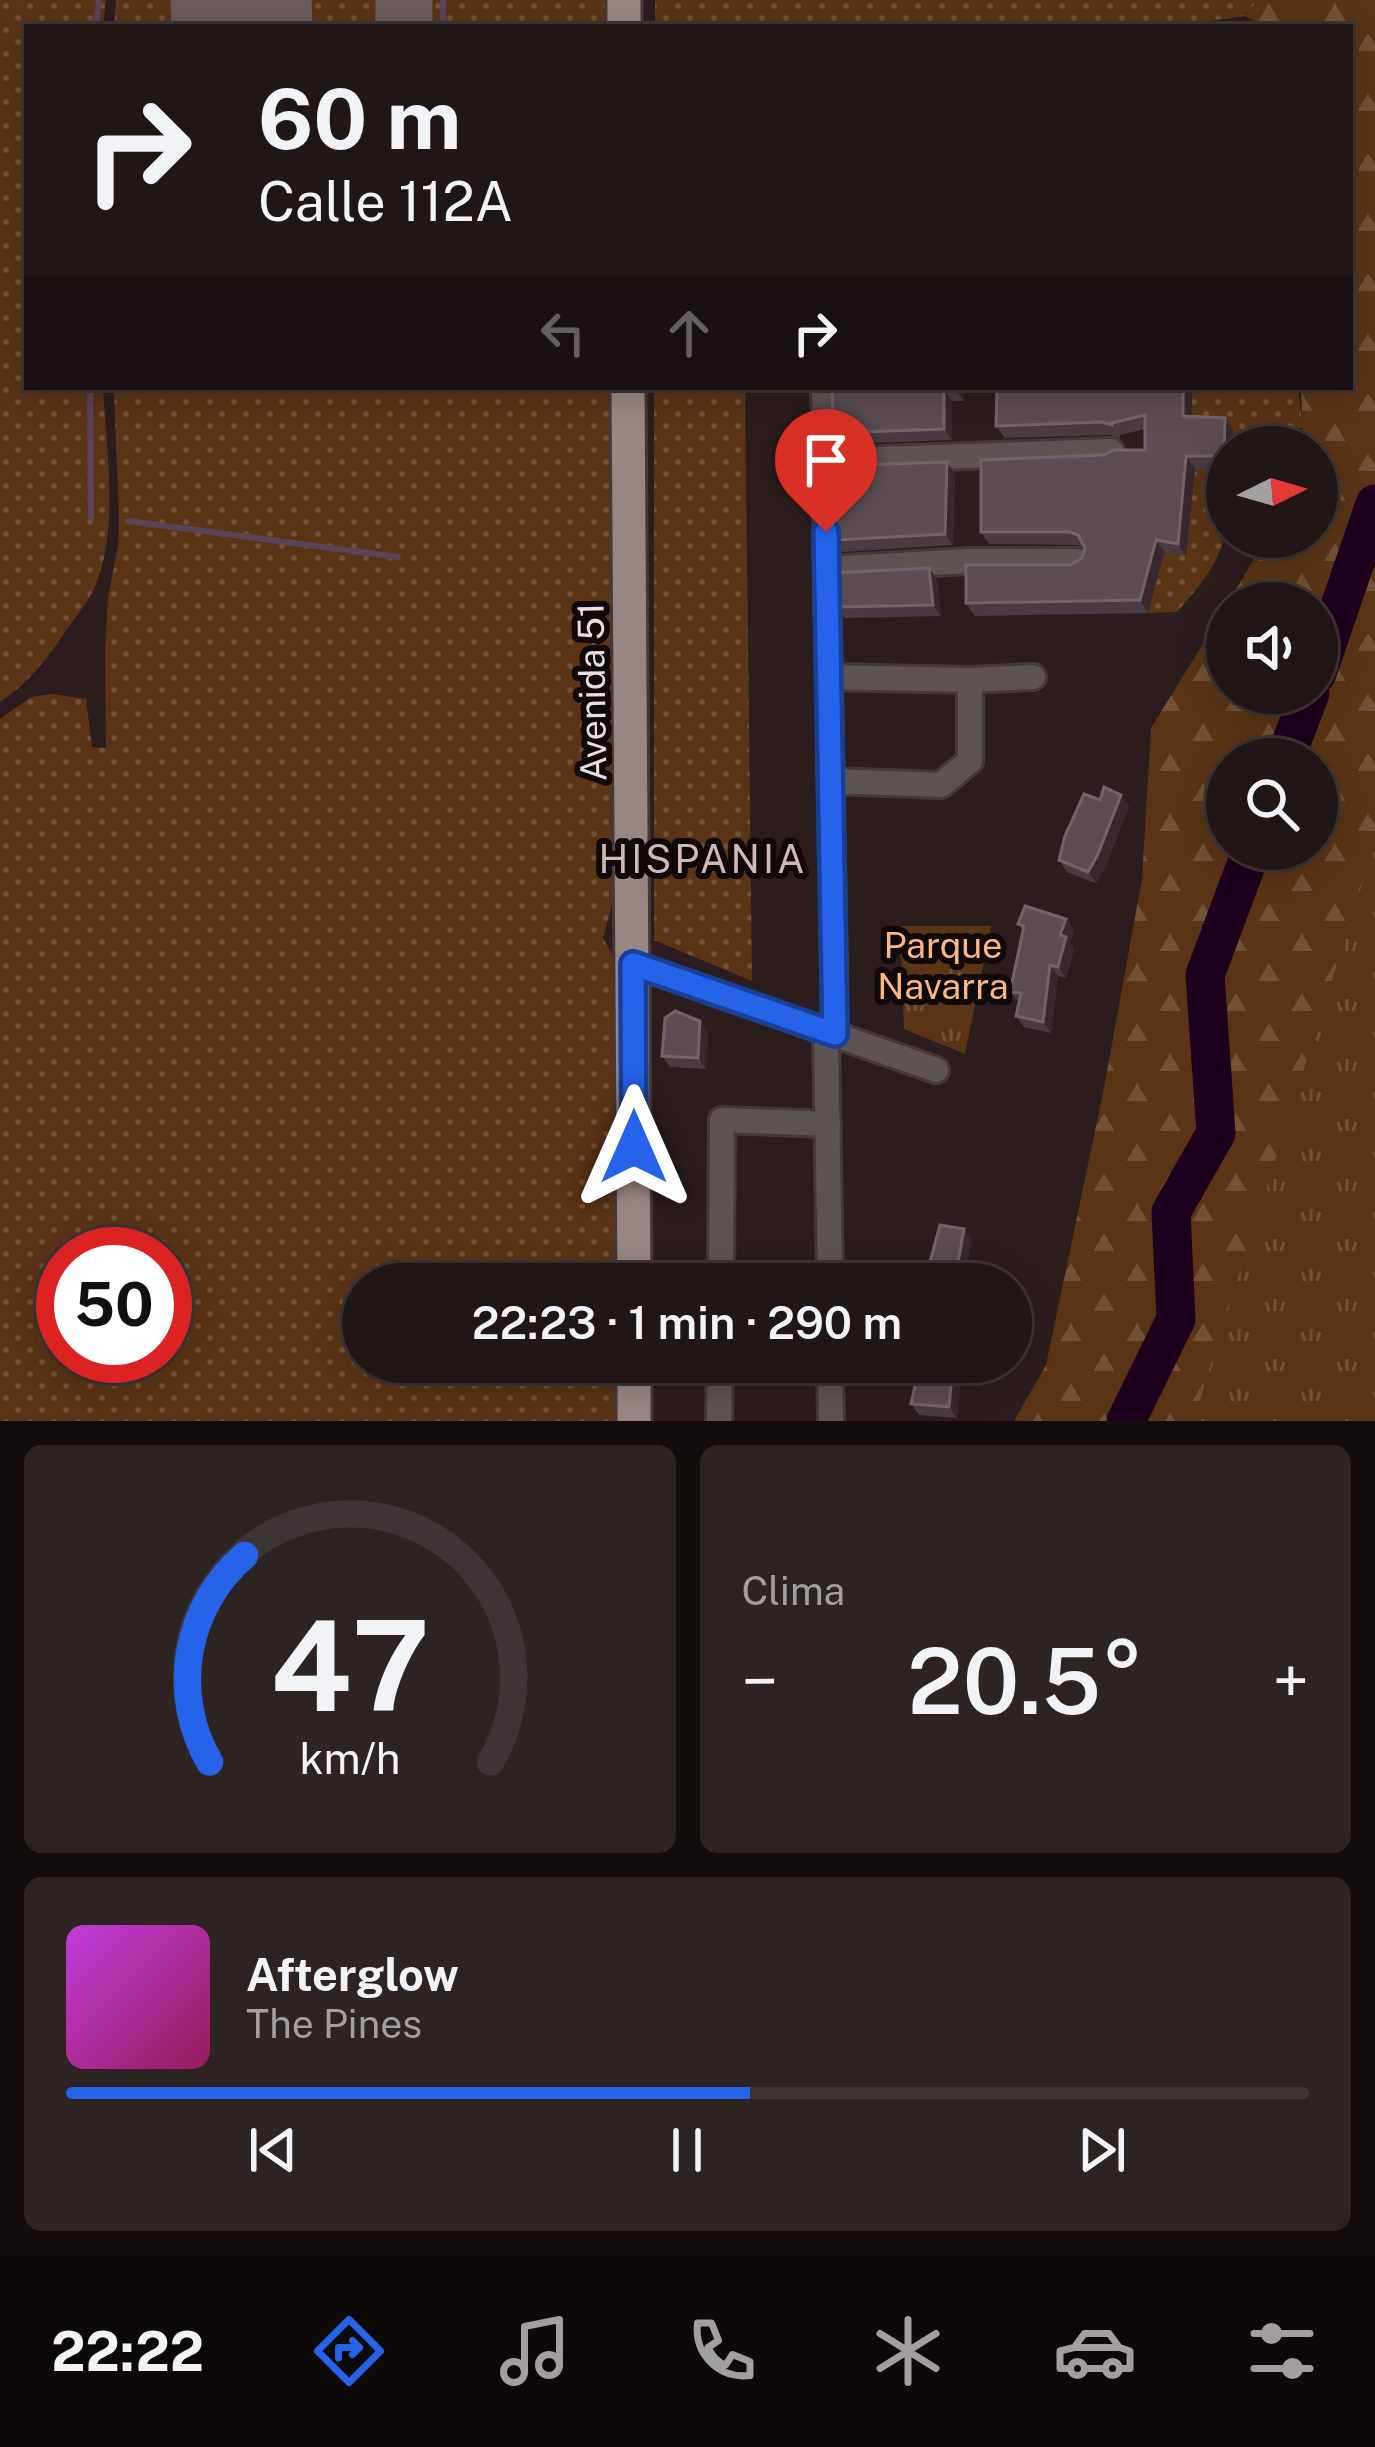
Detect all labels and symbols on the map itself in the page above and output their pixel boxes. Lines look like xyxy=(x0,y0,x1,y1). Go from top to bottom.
pin xyxy=(775,409,877,532)
north arrow xyxy=(1206,426,1338,558)
street label: Avenida 51 xyxy=(569,602,615,782)
district label: HISPANIA xyxy=(598,836,808,882)
park label: Parque Navarra xyxy=(877,924,1009,1007)
position arrow xyxy=(571,1084,697,1210)
speed limit sign: 50 xyxy=(36,1227,192,1383)

